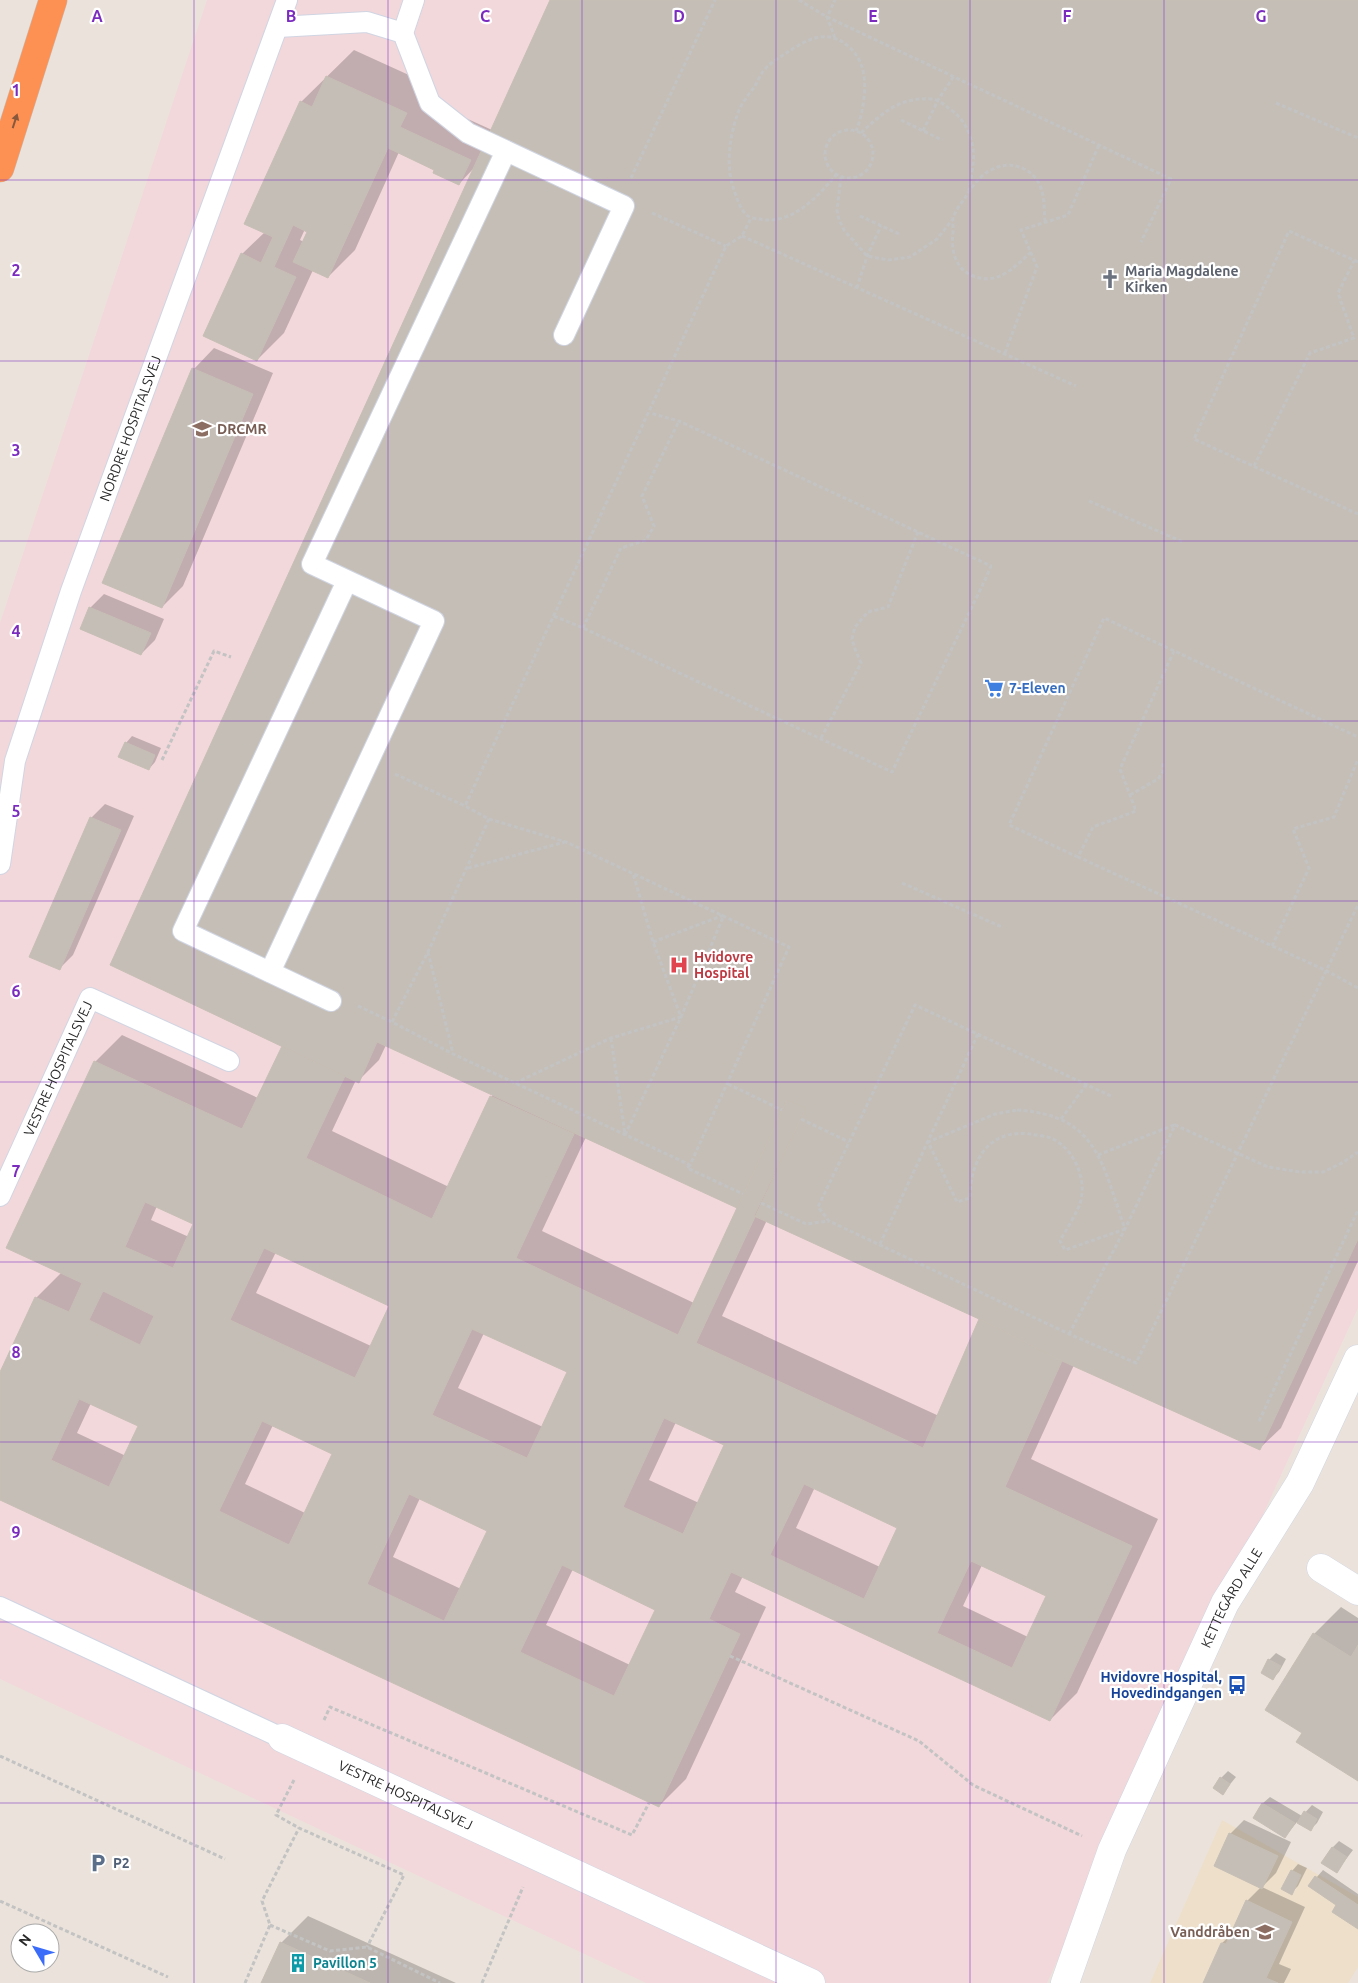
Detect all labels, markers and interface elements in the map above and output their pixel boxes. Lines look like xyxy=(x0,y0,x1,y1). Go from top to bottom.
text: A xyxy=(91,7,103,25)
text: B xyxy=(286,7,296,25)
text: C xyxy=(480,7,490,25)
text: D xyxy=(673,7,685,25)
text: E xyxy=(868,7,878,25)
text: F xyxy=(1063,7,1072,25)
text: G xyxy=(1255,7,1267,25)
text: 1 xyxy=(11,81,21,99)
one-way arrow xyxy=(11,114,19,129)
text: 2 xyxy=(11,261,21,279)
place label: Maria Magdalene Kirken xyxy=(1125,263,1238,295)
church icon: Maria Magdalene Kirken xyxy=(1099,268,1121,290)
street label: NORDRE HOSPITALSVEJ xyxy=(96,354,164,504)
school or university icon: DRCMR xyxy=(191,418,213,440)
place label: DRCMR xyxy=(217,421,267,437)
text: 3 xyxy=(11,441,21,459)
text: 4 xyxy=(11,622,21,640)
supermarket icon: 7-Eleven xyxy=(983,677,1005,699)
place label: 7-Eleven xyxy=(1009,680,1066,696)
text: 5 xyxy=(11,802,21,820)
place label: Hvidovre Hospital xyxy=(694,949,753,981)
hospital icon: Hvidovre Hospital xyxy=(668,954,690,976)
text: 6 xyxy=(11,982,21,1000)
street label: VESTRE HOSPITALSVEJ xyxy=(20,999,95,1138)
text: 7 xyxy=(11,1162,21,1180)
text: 8 xyxy=(11,1343,21,1361)
text: 9 xyxy=(11,1523,21,1541)
street label: KETTEGÅRD ALLE xyxy=(1198,1545,1265,1650)
place label: Hvidovre Hospital, Hovedindgangen xyxy=(1100,1669,1222,1701)
bus stop icon: Hvidovre Hospital, Hovedindgangen xyxy=(1226,1674,1248,1696)
street label: VESTRE HOSPITALSVEJ xyxy=(336,1757,475,1833)
parking icon: P2 xyxy=(87,1852,109,1874)
place label: P2 xyxy=(113,1855,130,1871)
school or university icon: Vanddråben xyxy=(1254,1921,1276,1943)
north arrow xyxy=(10,1923,60,1973)
place label: Vanddråben xyxy=(1170,1924,1250,1940)
text: N xyxy=(15,1931,34,1949)
building icon: Pavillon 5 xyxy=(287,1952,309,1974)
place label: Pavillon 5 xyxy=(313,1955,377,1971)

